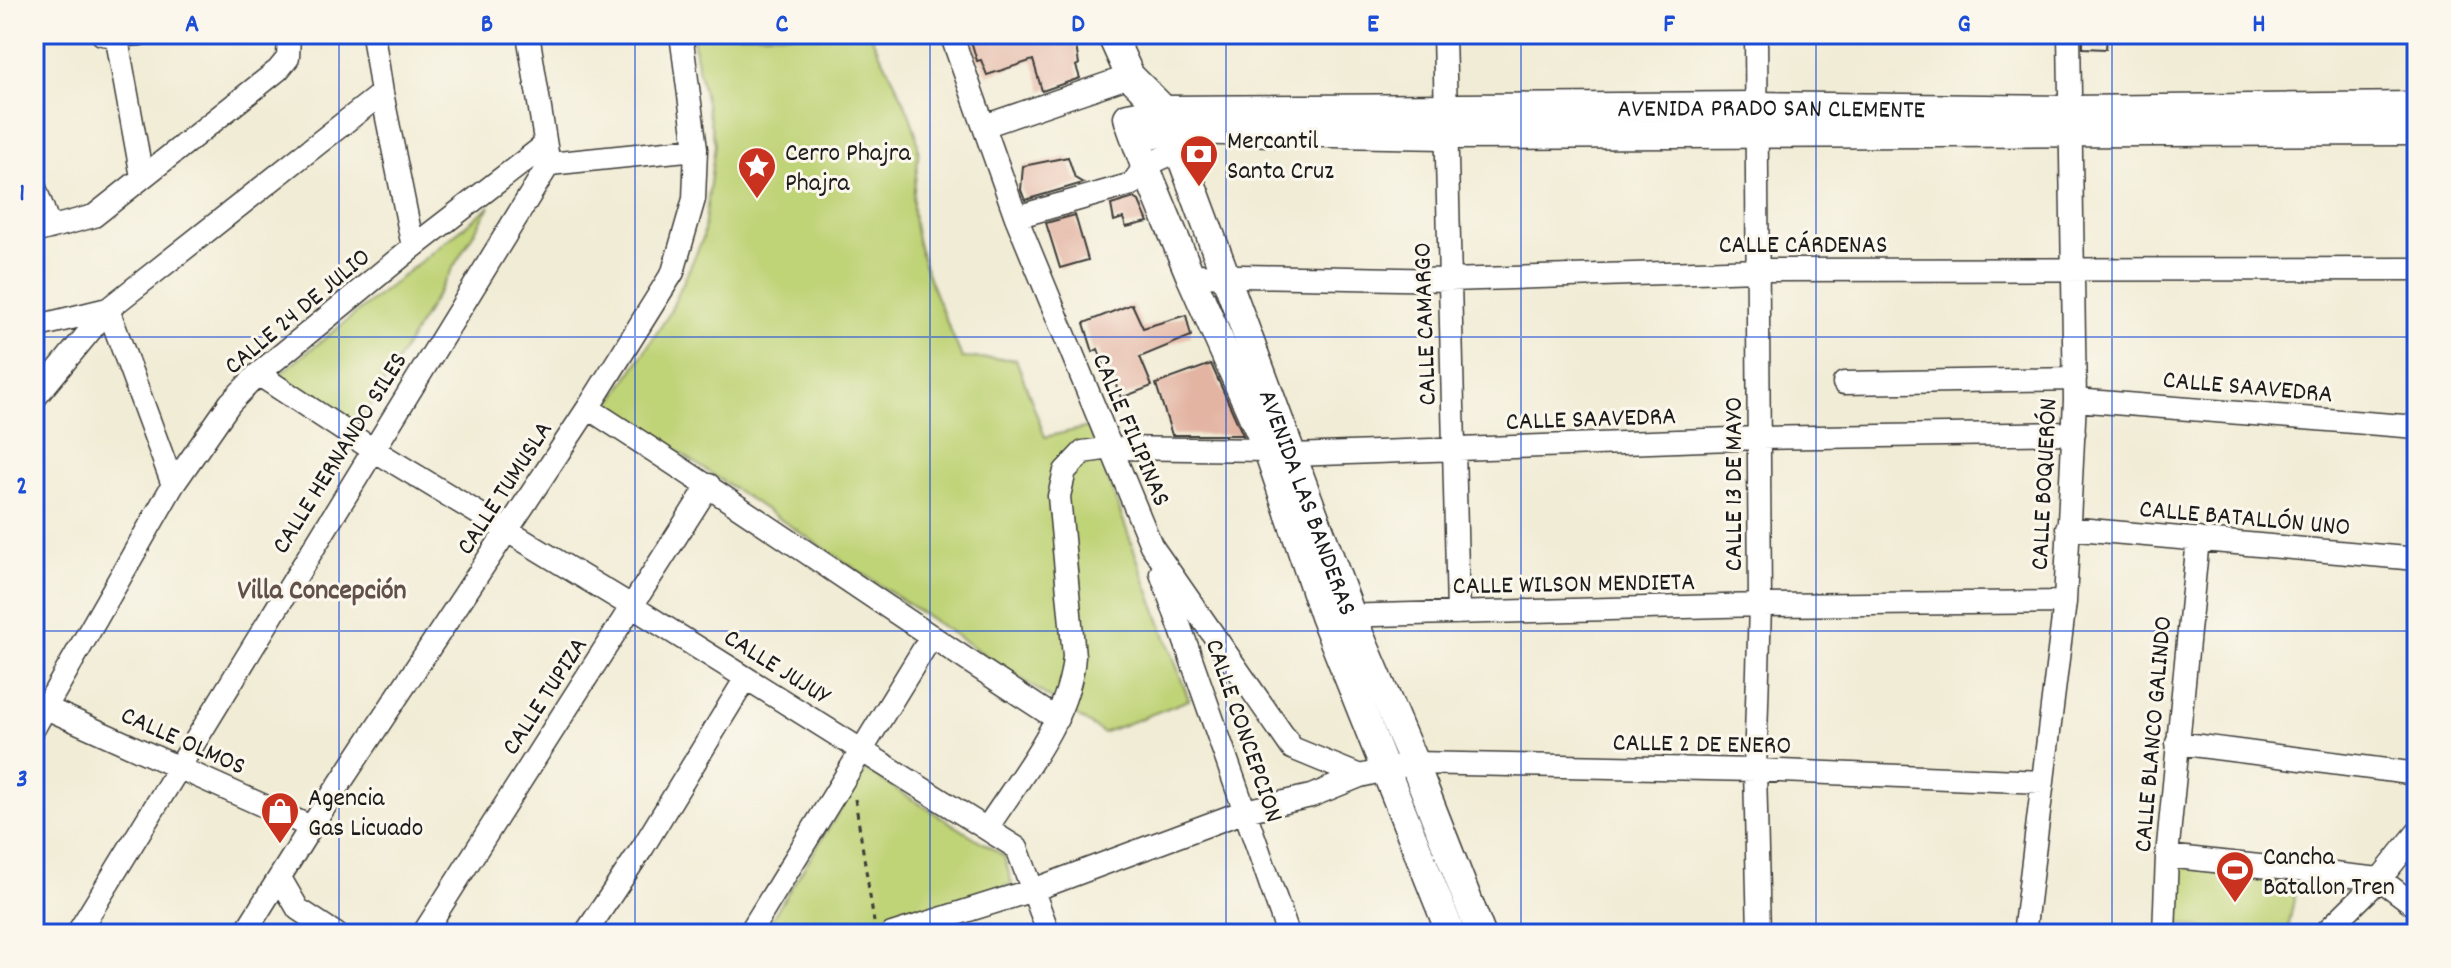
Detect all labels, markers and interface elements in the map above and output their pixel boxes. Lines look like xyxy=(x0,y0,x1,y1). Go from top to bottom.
text: A xyxy=(185,7,199,44)
text: B xyxy=(481,7,493,44)
text: C xyxy=(776,7,789,44)
text: D xyxy=(1071,7,1085,44)
text: E xyxy=(1367,7,1379,44)
text: F xyxy=(1663,7,1675,44)
text: G xyxy=(1957,7,1971,44)
text: H xyxy=(2252,7,2266,44)
street label: AVENIDA PRADO SAN CLEMENTE xyxy=(1617,91,1926,130)
place label: Mercantil Santa Cruz xyxy=(1227,124,1334,191)
bank icon: Mercantil Santa Cruz xyxy=(1178,133,1220,188)
place label: Cerro Phajra Phajra xyxy=(785,136,911,203)
place icon: Cerro Phajra Phajra xyxy=(736,145,778,200)
text: 1 xyxy=(19,176,25,213)
street label: CALLE CÁRDENAS xyxy=(1719,228,1887,265)
street label: CALLE 24 DE JULIO xyxy=(217,240,379,385)
street label: CALLE CAMARGO xyxy=(1405,242,1448,406)
street label: CALLE HERNANDO SILES xyxy=(264,346,418,562)
street label: CALLE FILIPINAS xyxy=(1081,348,1179,513)
street label: CALLE SAAVEDRA xyxy=(2161,363,2334,414)
street label: AVENIDA LAS BANDERAS xyxy=(1247,385,1365,621)
street label: CALLE 13 DE MAYO xyxy=(1717,397,1754,571)
street label: CALLE BOQUERÓN xyxy=(2023,397,2068,571)
street label: CALLE SAAVEDRA xyxy=(1505,399,1677,442)
street label: CALLE TUMUSLA xyxy=(449,415,563,563)
text: 2 xyxy=(16,469,28,506)
street label: CALLE BATALLÓN UNO xyxy=(2138,492,2352,547)
street label: CALLE WILSON MENDIETA xyxy=(1452,565,1696,606)
district label: Villa Concepción xyxy=(238,573,407,613)
street label: CALLE BLANCO GALINDO xyxy=(2126,615,2183,854)
street label: CALLE JUJUY xyxy=(716,621,838,716)
street label: CALLE TUPIZA xyxy=(494,630,598,763)
street label: CALLE CONCEPCION xyxy=(1194,634,1291,828)
street label: CALLE OLMOS xyxy=(114,698,251,786)
street label: CALLE 2 DE ENERO xyxy=(1612,725,1792,766)
text: 3 xyxy=(16,762,28,799)
place label: Agencia Gas Licuado xyxy=(308,781,423,848)
shop icon: Agencia Gas Licuado xyxy=(259,790,301,845)
place label: Cancha Batallon Tren xyxy=(2263,840,2395,907)
sports icon: Cancha Batallon Tren xyxy=(2214,849,2256,904)

